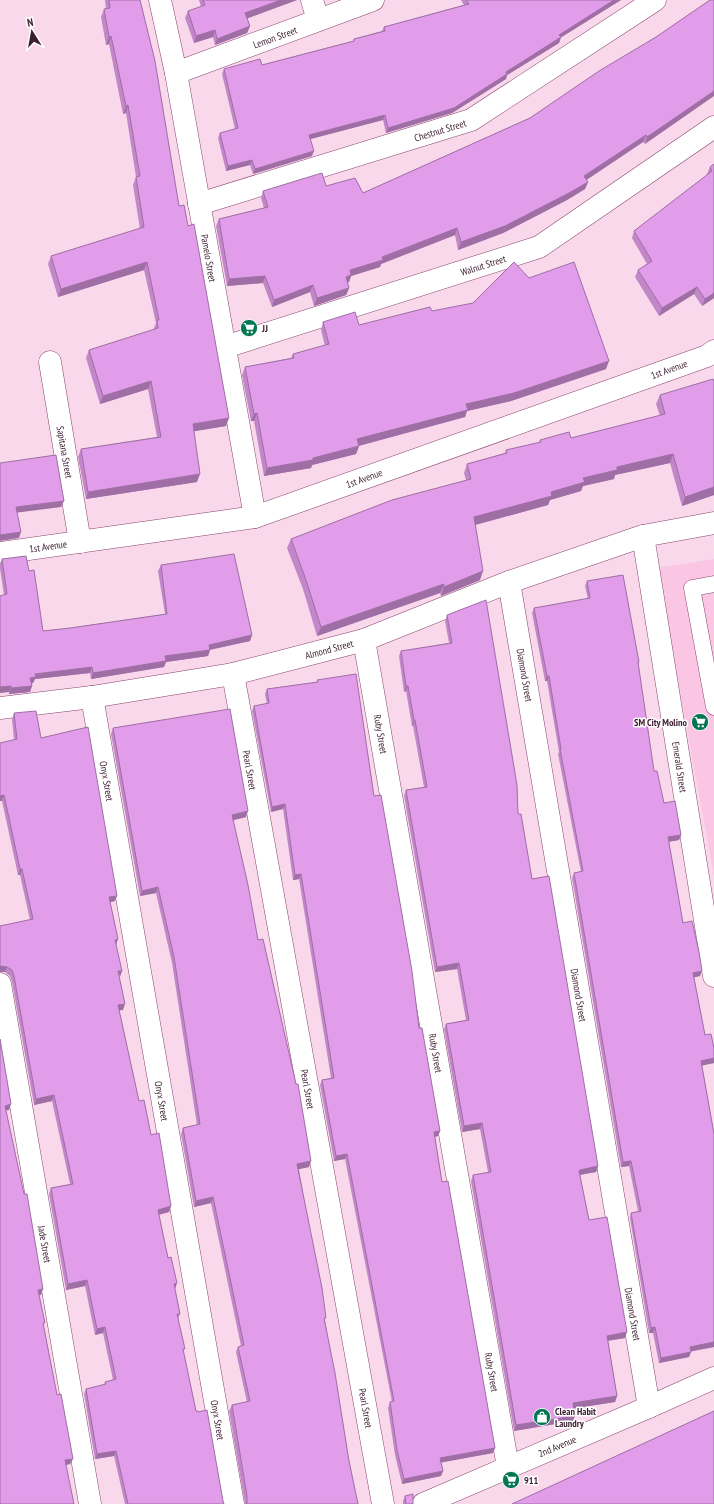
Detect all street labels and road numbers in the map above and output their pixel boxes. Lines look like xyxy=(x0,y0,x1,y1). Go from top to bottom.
street label: Lemon Street xyxy=(251,23,299,51)
street label: Chestnut Street xyxy=(413,116,468,145)
street label: Pamelo Street xyxy=(198,233,219,283)
street label: Walnut Street xyxy=(459,252,508,279)
street label: 1st Avenue xyxy=(649,357,689,382)
street label: Sapitana Street xyxy=(54,425,76,479)
street label: 1st Avenue xyxy=(344,466,384,491)
street label: 1st Avenue xyxy=(28,537,68,556)
street label: Almond Street xyxy=(304,637,355,662)
street label: Diamond Street xyxy=(513,647,536,703)
street label: Ruby Street xyxy=(371,713,390,755)
street label: Emerald Street xyxy=(669,741,690,794)
street label: Pearl Street xyxy=(240,749,259,791)
street label: Onyx Street xyxy=(97,760,116,802)
street label: Diamond Street xyxy=(567,967,590,1023)
street label: Ruby Street xyxy=(426,1032,445,1074)
street label: Pearl Street xyxy=(298,1068,317,1110)
street label: Onyx Street xyxy=(152,1080,171,1122)
street label: Jade Street xyxy=(35,1223,54,1264)
street label: Diamond Street xyxy=(621,1286,644,1342)
street label: Ruby Street xyxy=(482,1351,501,1393)
street label: Pearl Street xyxy=(356,1387,375,1429)
street label: Onyx Street xyxy=(208,1399,227,1441)
street label: 2nd Avenue xyxy=(536,1433,578,1460)

